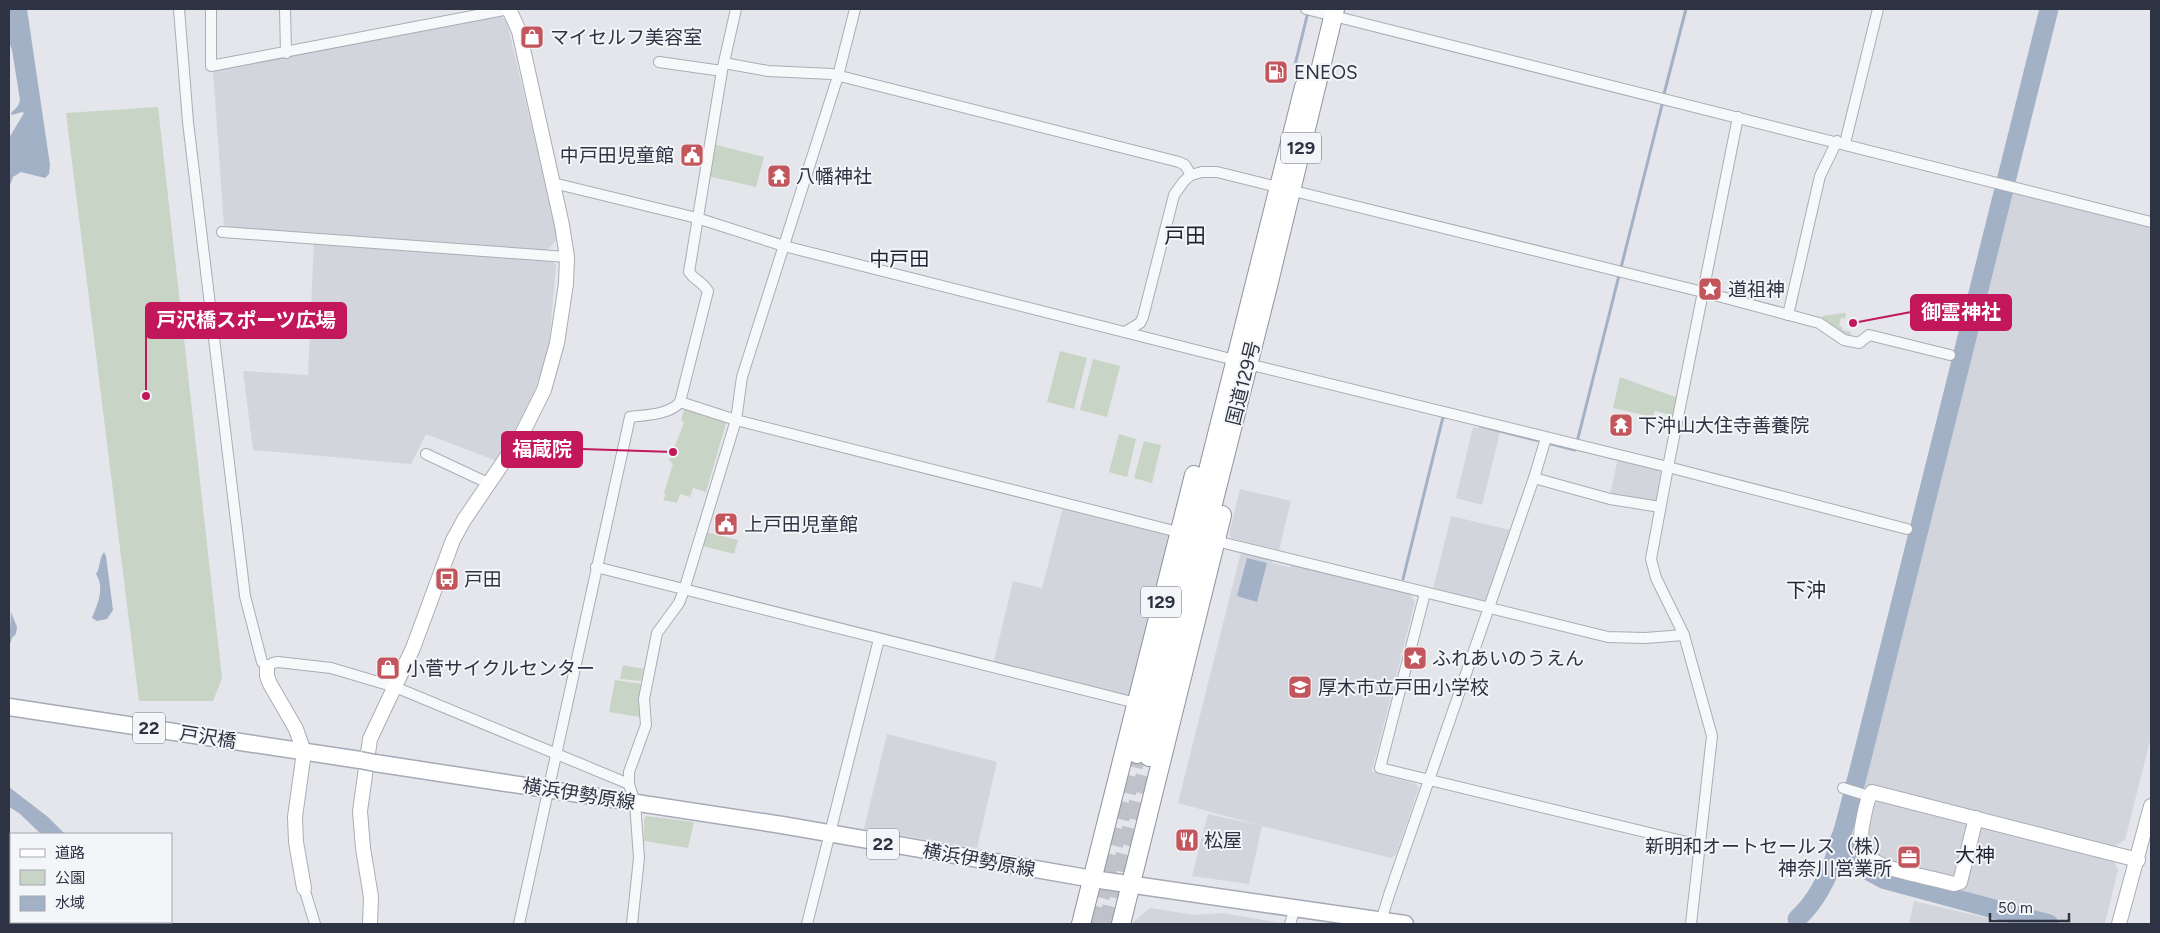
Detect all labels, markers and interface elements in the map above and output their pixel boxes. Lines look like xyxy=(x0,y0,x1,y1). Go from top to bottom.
shop icon: マイセルフ美容室 xyxy=(519,24,545,50)
place label: マイセルフ美容室 xyxy=(550,26,702,49)
fuel station icon: ENEOS xyxy=(1263,59,1289,85)
place label: ENEOS xyxy=(1294,61,1358,84)
road number: 129 xyxy=(1281,132,1321,164)
public building icon: 中戸田児童館 xyxy=(679,142,705,168)
place label: 中戸田児童館 xyxy=(560,144,674,167)
temple icon: 八幡神社 xyxy=(766,163,792,189)
place label: 八幡神社 xyxy=(796,165,872,188)
district label: 戸田 xyxy=(1164,223,1206,248)
district label: 中戸田 xyxy=(869,247,929,271)
place icon: 道祖神 xyxy=(1697,276,1723,302)
place label: 道祖神 xyxy=(1728,278,1785,301)
callout: 御霊神社 xyxy=(1911,295,2011,330)
text: 御霊神社 xyxy=(1921,300,2001,324)
callout: 戸沢橋スポーツ広場 xyxy=(146,303,346,338)
text: 戸沢橋スポーツ広場 xyxy=(156,308,336,332)
street label: 国道129号 xyxy=(1221,338,1265,428)
temple icon: 下沖山大住寺善養院 xyxy=(1608,412,1634,438)
place label: 下沖山大住寺善養院 xyxy=(1638,414,1809,437)
callout: 福蔵院 xyxy=(502,432,582,467)
text: 福蔵院 xyxy=(512,437,572,461)
public building icon: 上戸田児童館 xyxy=(713,511,739,537)
place label: 上戸田児童館 xyxy=(744,513,858,536)
bus stop icon: 戸田 xyxy=(434,566,460,592)
place label: 戸田 xyxy=(464,568,502,591)
district label: 下沖 xyxy=(1786,578,1826,602)
road number: 129 xyxy=(1141,586,1181,618)
place icon: ふれあいのうえん xyxy=(1402,645,1428,671)
place label: ふれあいのうえん xyxy=(1432,647,1584,670)
shop icon: 小菅サイクルセンター xyxy=(375,655,401,681)
place label: 小菅サイクルセンター xyxy=(406,657,595,680)
school or university icon: 厚木市立戸田小学校 xyxy=(1287,674,1313,700)
place label: 厚木市立戸田小学校 xyxy=(1318,676,1489,699)
road number: 22 xyxy=(133,712,165,744)
street label: 戸沢橋 xyxy=(178,721,238,753)
street label: 横浜伊勢原線 xyxy=(521,774,637,814)
restaurant icon: 松屋 xyxy=(1174,827,1200,853)
road number: 22 xyxy=(867,829,899,860)
place label: 松屋 xyxy=(1204,829,1242,852)
legend xyxy=(10,833,172,923)
place label: 新明和オートセールス（株） 神奈川営業所 xyxy=(1645,835,1892,880)
street label: 横浜伊勢原線 xyxy=(921,839,1037,881)
district label: 大神 xyxy=(1955,843,1995,867)
text: 道路 xyxy=(55,844,85,862)
office icon: 新明和オートセールス（株） 神奈川営業所 xyxy=(1896,844,1922,870)
text: 公園 xyxy=(55,869,85,887)
scale bar xyxy=(1990,890,2069,922)
text: 水域 xyxy=(55,894,85,912)
text: 50 m xyxy=(1998,899,2033,917)

